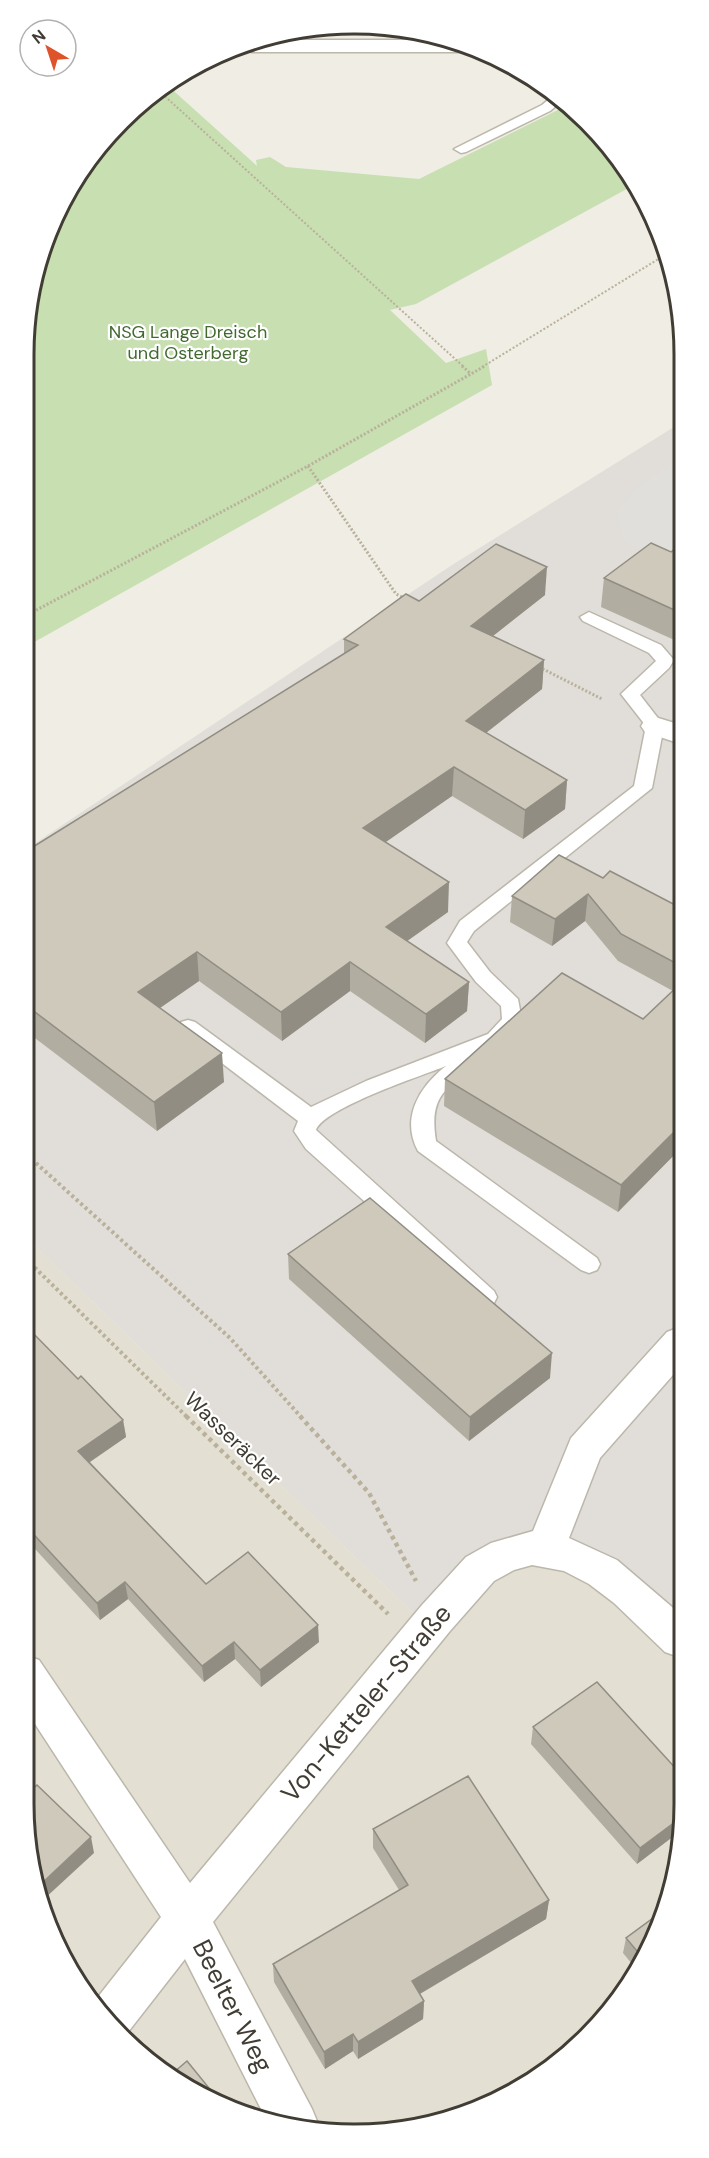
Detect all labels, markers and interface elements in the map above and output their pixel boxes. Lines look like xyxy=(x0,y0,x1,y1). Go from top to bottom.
north arrow xyxy=(18,18,78,78)
text: N xyxy=(28,25,50,49)
park label: NSG Lange Dreisch und Osterberg xyxy=(109,320,267,365)
street label: Wasseräcker xyxy=(179,1386,288,1492)
street label: Von-Ketteler-Straße xyxy=(273,1597,459,1809)
street label: Beelter Weg xyxy=(185,1934,281,2078)

